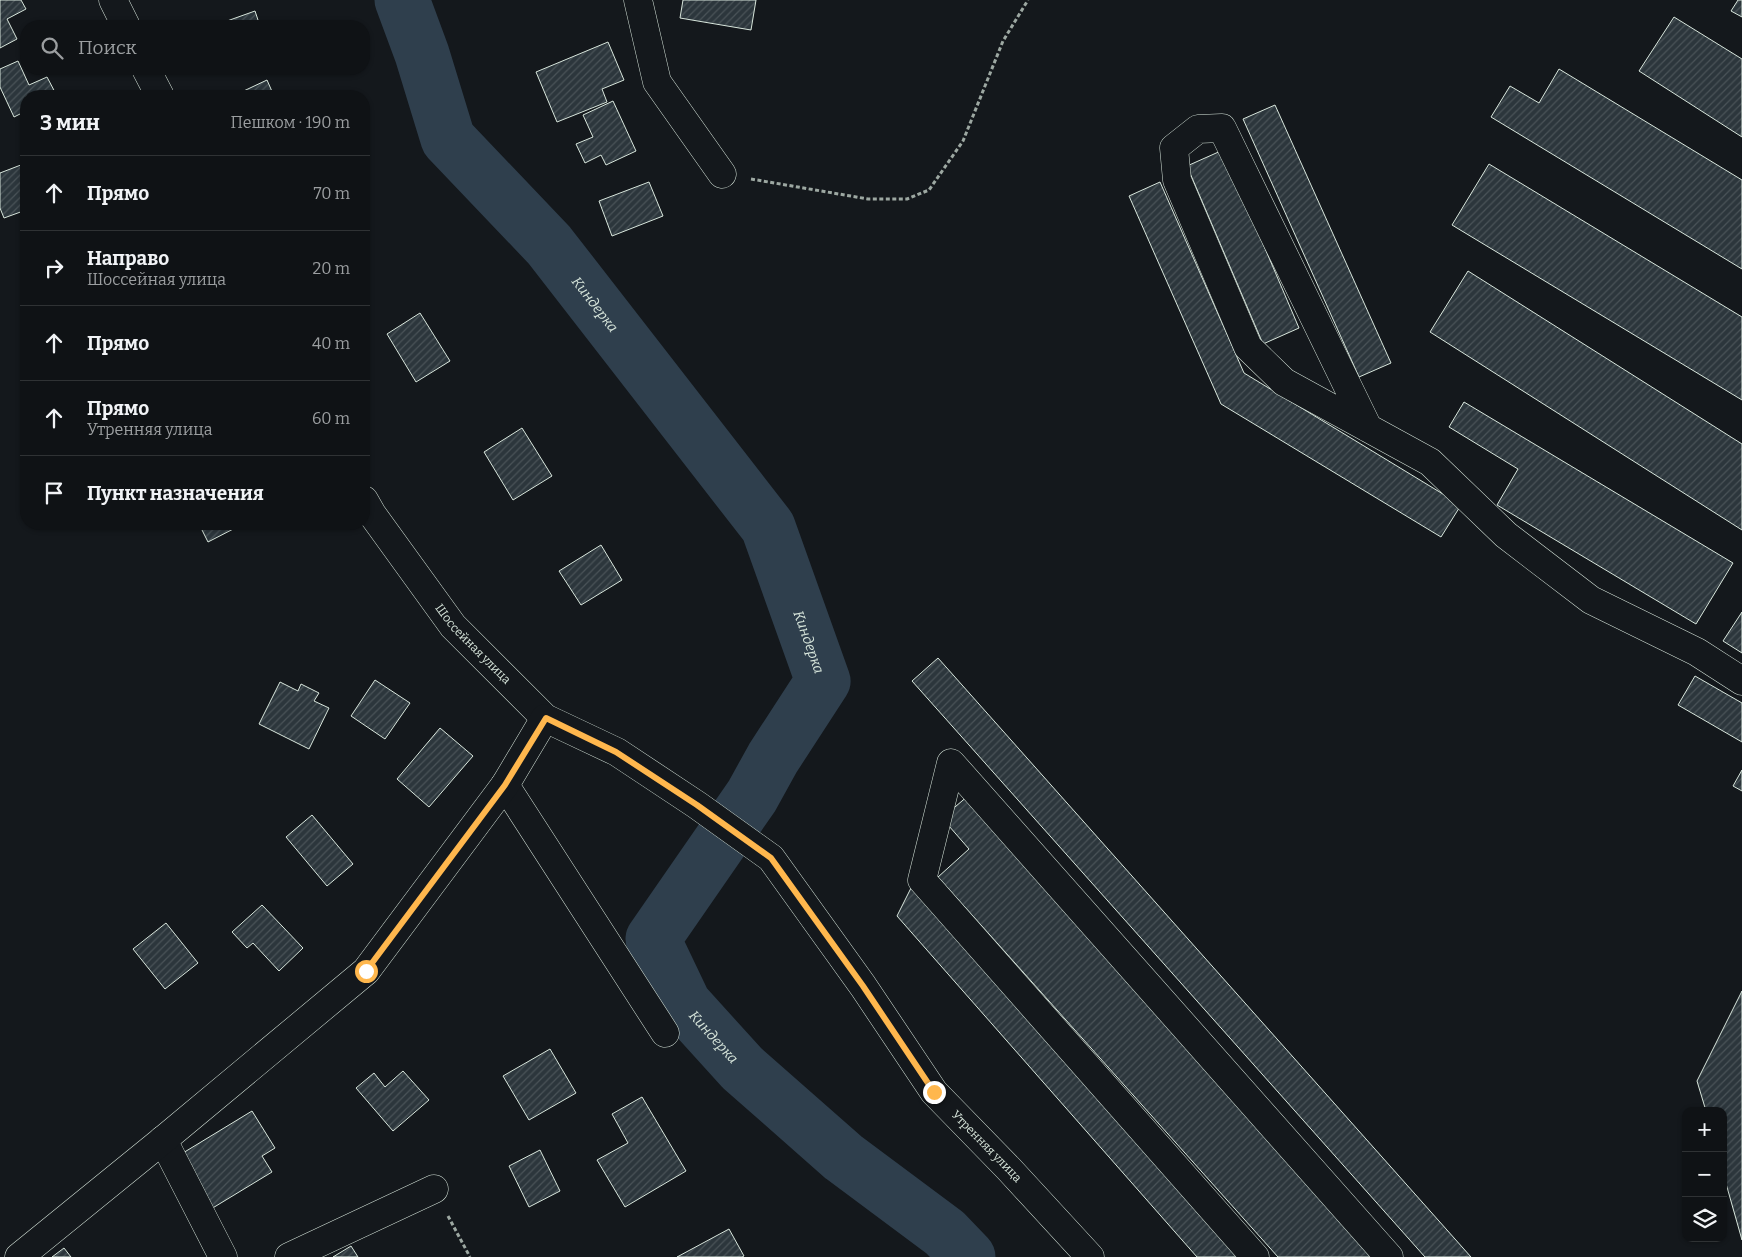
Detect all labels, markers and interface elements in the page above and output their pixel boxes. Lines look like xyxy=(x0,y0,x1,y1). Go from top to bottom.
search box xyxy=(20,20,370,75)
icon: search xyxy=(38,34,66,62)
text: Поиск xyxy=(78,36,137,59)
text: 3 мин xyxy=(40,110,100,136)
text: Пешком · 190 m xyxy=(230,113,350,132)
icon: ahead xyxy=(40,179,68,207)
text: Прямо xyxy=(87,182,149,205)
text: 70 m xyxy=(314,184,350,203)
text: Направо xyxy=(87,247,169,270)
icon: right xyxy=(40,254,68,282)
text: 20 m xyxy=(313,259,350,278)
text: Шоссейная улица xyxy=(87,270,226,289)
water label: Киндерка xyxy=(568,273,622,335)
icon: ahead xyxy=(40,329,68,357)
text: Прямо xyxy=(87,332,149,355)
text: 40 m xyxy=(312,334,350,353)
text: Прямо xyxy=(87,397,149,420)
icon: ahead xyxy=(40,404,68,432)
text: 60 m xyxy=(312,409,350,428)
text: Утренняя улица xyxy=(87,420,213,439)
icon: arrive xyxy=(40,479,68,507)
text: Пункт назначения xyxy=(87,482,264,505)
street label: Шоссейная улица xyxy=(432,601,514,687)
water label: Киндерка xyxy=(790,608,828,676)
route start xyxy=(355,960,378,983)
water label: Киндерка xyxy=(686,1007,742,1067)
route end xyxy=(923,1081,946,1104)
map controls xyxy=(1682,1107,1727,1242)
button: + xyxy=(1682,1107,1727,1152)
street label: Утренняя улица xyxy=(949,1108,1025,1185)
button: − xyxy=(1682,1152,1727,1197)
button: layers xyxy=(1682,1197,1727,1242)

